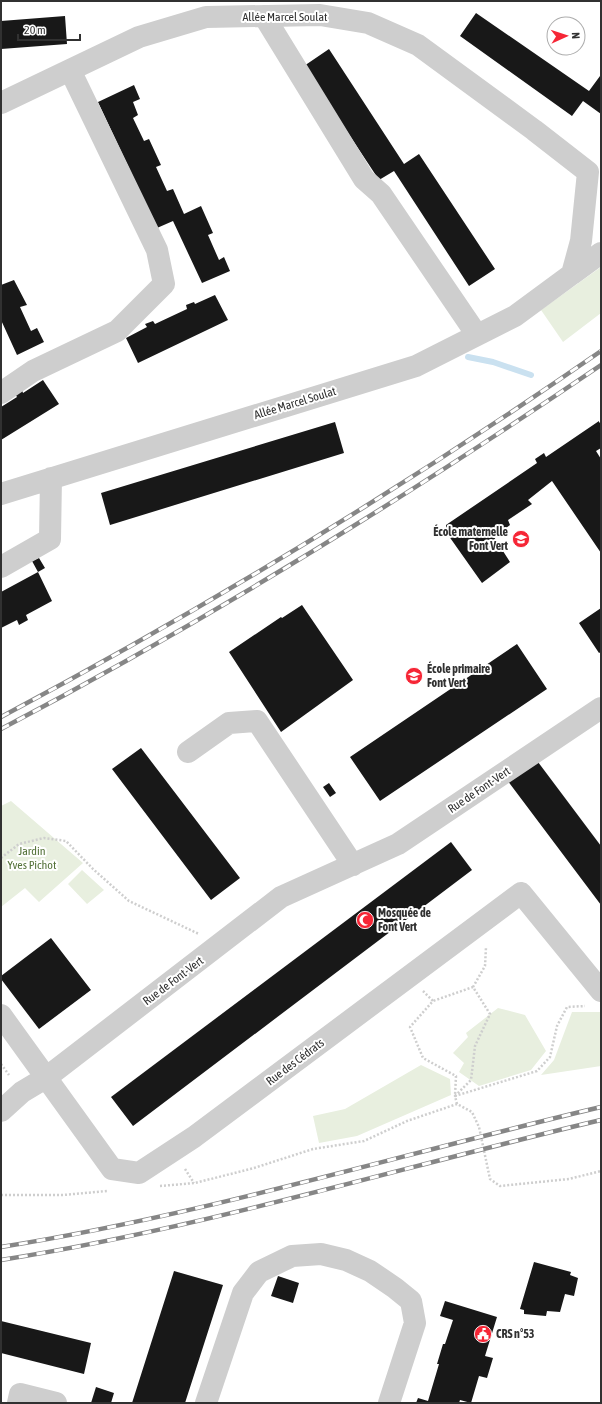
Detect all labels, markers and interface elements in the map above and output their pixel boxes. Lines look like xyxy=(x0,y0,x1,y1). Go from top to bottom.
street label: Allée Marcel Soulat xyxy=(242,10,328,24)
scale bar xyxy=(18,16,80,42)
north arrow xyxy=(546,16,586,56)
text: 20 m xyxy=(24,23,46,37)
text: N xyxy=(570,32,582,39)
street label: Allée Marcel Soulat xyxy=(252,384,338,422)
place label: École maternelle Font Vert xyxy=(433,524,509,553)
school or university icon: École maternelle Font Vert xyxy=(511,529,531,549)
place label: École primaire Font Vert xyxy=(427,661,491,690)
school or university icon: École primaire Font Vert xyxy=(404,666,424,686)
street label: Rue de Font-Vert xyxy=(445,764,513,816)
park label: Jardin Yves Pichot xyxy=(8,844,57,872)
place label: Mosquée de Font Vert xyxy=(378,906,432,934)
mosque icon: Mosquée de Font Vert xyxy=(355,910,375,930)
street label: Rue de Font-Vert xyxy=(140,953,206,1008)
street label: Rue des Cédrats xyxy=(263,1036,327,1088)
public building icon: CRS n°53 xyxy=(473,1324,493,1344)
place label: CRS n°53 xyxy=(496,1327,535,1341)

